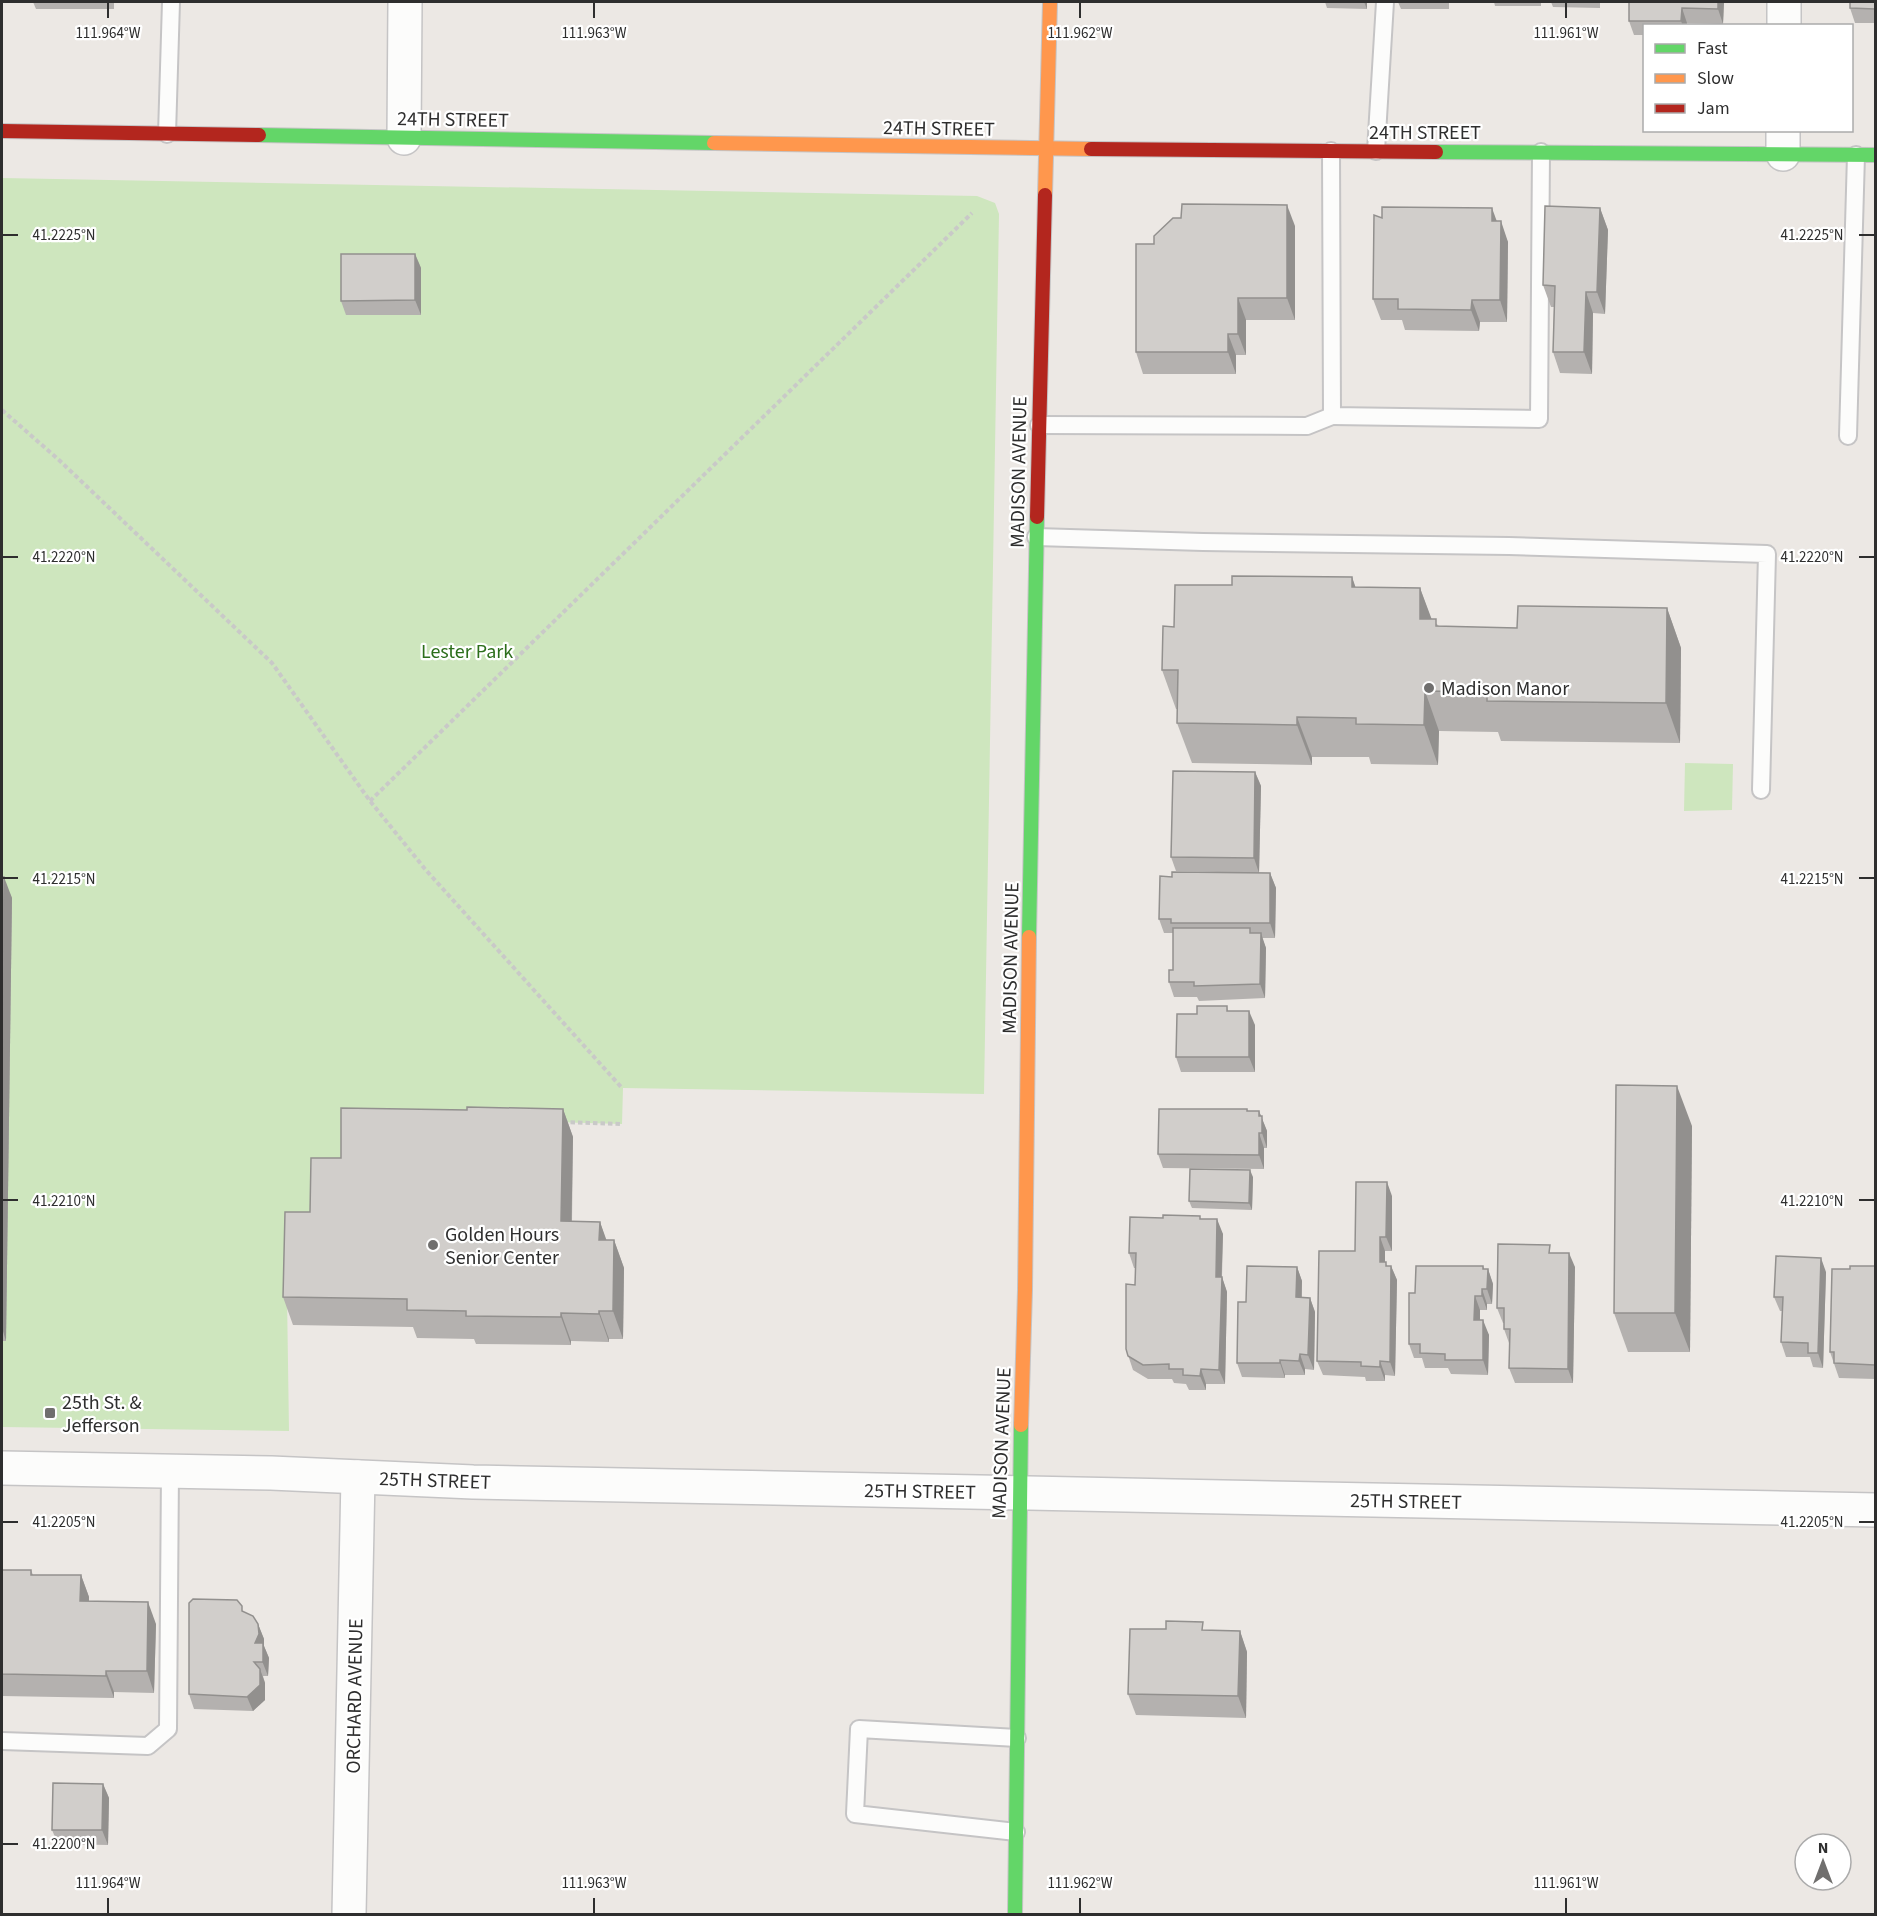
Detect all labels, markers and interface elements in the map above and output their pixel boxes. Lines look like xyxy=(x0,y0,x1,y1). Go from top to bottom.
text: 111.964°W xyxy=(75,23,141,44)
text: 111.963°W xyxy=(561,23,627,44)
text: 111.962°W xyxy=(1047,23,1113,44)
text: 111.961°W xyxy=(1533,23,1599,44)
legend xyxy=(1643,24,1853,132)
text: Fast xyxy=(1697,36,1728,61)
text: Slow xyxy=(1697,66,1734,91)
text: Jam xyxy=(1697,96,1730,121)
street label: 24TH STREET xyxy=(397,105,509,135)
street label: 24TH STREET xyxy=(883,114,995,144)
street label: 24TH STREET xyxy=(1369,119,1481,147)
text: 41.2225°N xyxy=(32,225,96,246)
text: 41.2225°N xyxy=(1780,225,1844,246)
street label: MADISON AVENUE xyxy=(1004,396,1034,548)
text: 41.2220°N xyxy=(32,547,96,568)
text: 41.2220°N xyxy=(1780,547,1844,568)
park label: Lester Park xyxy=(421,638,513,666)
place label: Madison Manor xyxy=(1441,675,1569,703)
marker: Madison Manor xyxy=(1422,681,1436,695)
text: 41.2215°N xyxy=(32,869,96,890)
text: 41.2215°N xyxy=(1780,869,1844,890)
street label: MADISON AVENUE xyxy=(996,882,1026,1034)
text: 41.2210°N xyxy=(32,1191,96,1212)
text: 41.2210°N xyxy=(1780,1191,1844,1212)
place label: Golden Hours Senior Center xyxy=(445,1221,559,1272)
marker: Golden Hours Senior Center xyxy=(426,1238,440,1252)
street label: MADISON AVENUE xyxy=(985,1367,1019,1519)
place label: 25th St. & Jefferson xyxy=(62,1389,142,1440)
marker: 25th St. & Jefferson xyxy=(43,1406,57,1420)
street label: 25TH STREET xyxy=(379,1465,492,1497)
street label: 25TH STREET xyxy=(864,1477,976,1507)
street label: 25TH STREET xyxy=(1350,1487,1462,1517)
text: 41.2205°N xyxy=(32,1512,96,1533)
text: 41.2205°N xyxy=(1780,1512,1844,1533)
street label: ORCHARD AVENUE xyxy=(340,1618,370,1774)
north arrow xyxy=(1793,1832,1853,1892)
text: 41.2200°N xyxy=(32,1834,96,1855)
text: N xyxy=(1818,1837,1828,1859)
text: 111.964°W xyxy=(75,1873,141,1894)
text: 111.963°W xyxy=(561,1873,627,1894)
text: 111.962°W xyxy=(1047,1873,1113,1894)
text: 111.961°W xyxy=(1533,1873,1599,1894)

